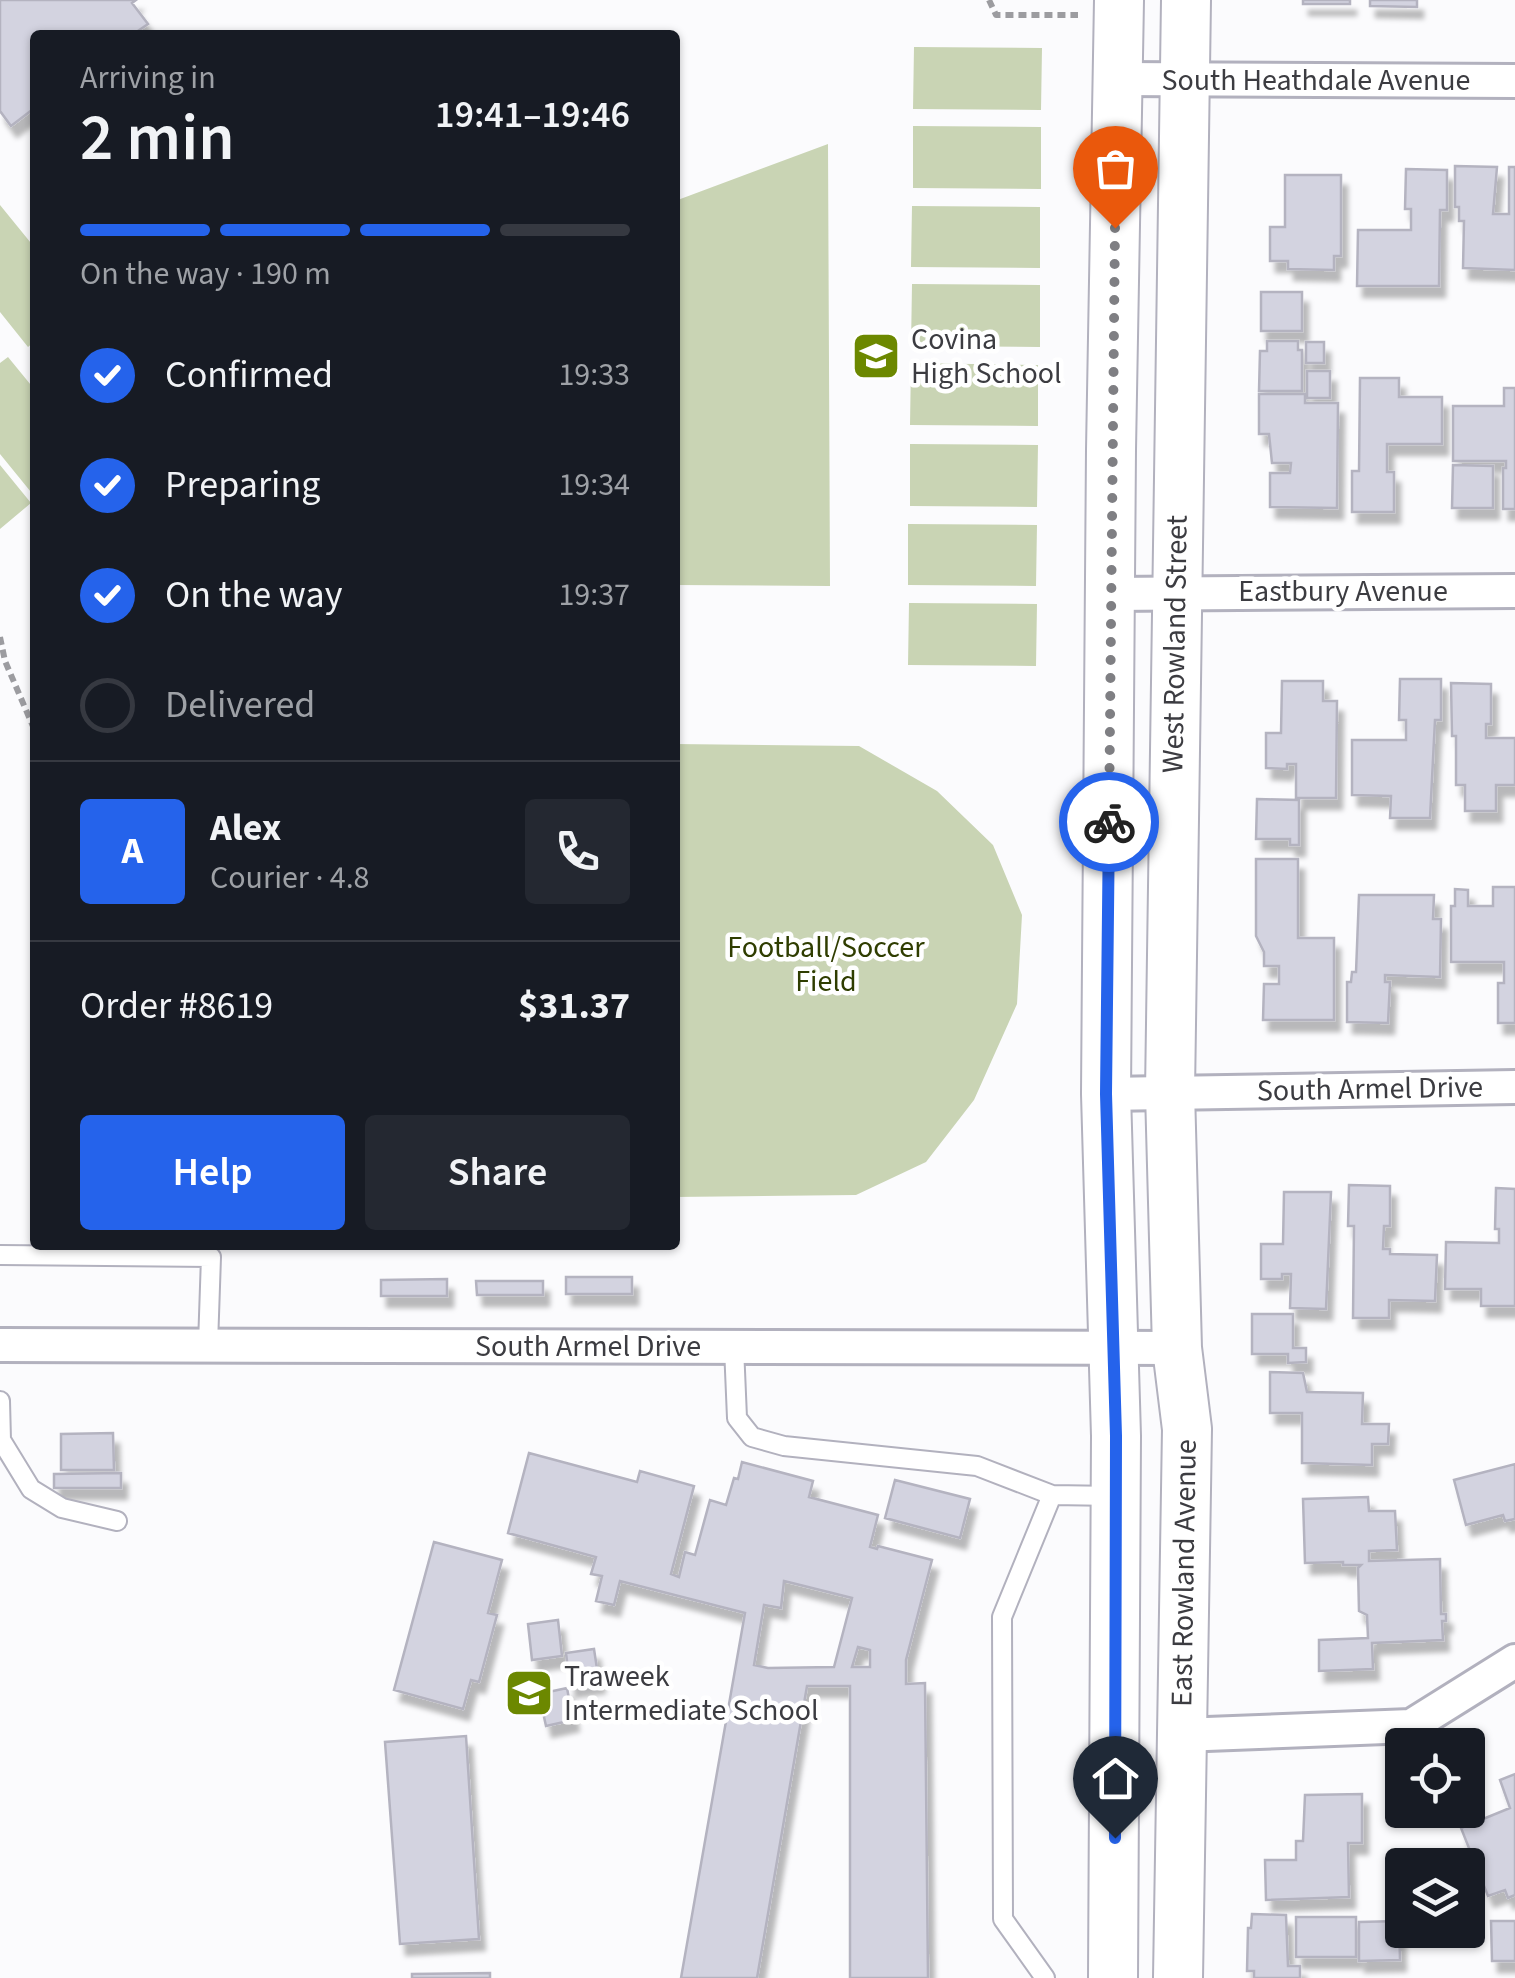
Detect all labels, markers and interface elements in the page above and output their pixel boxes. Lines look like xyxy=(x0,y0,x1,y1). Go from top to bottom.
text: Arriving in xyxy=(80,55,216,101)
street label: South Heathdale Avenue xyxy=(1161,59,1471,102)
text: 19:41–19:46 xyxy=(435,88,630,142)
text: 2 min xyxy=(80,92,235,185)
pin xyxy=(1073,126,1158,229)
icon: bag xyxy=(1088,141,1143,196)
text: On the way · 190 m xyxy=(80,251,331,297)
place label: Covina High School xyxy=(911,318,1062,395)
school or university icon: Covina High School xyxy=(850,330,902,382)
icon: check xyxy=(80,348,135,403)
text: Confirmed xyxy=(165,348,333,402)
text: 19:33 xyxy=(558,352,630,398)
icon: check xyxy=(80,458,135,513)
text: Preparing xyxy=(165,458,320,512)
text: 19:34 xyxy=(558,462,630,508)
street label: West Rowland Street xyxy=(1151,515,1199,773)
icon: check xyxy=(80,568,135,623)
text: On the way xyxy=(165,568,342,622)
street label: Eastbury Avenue xyxy=(1238,570,1448,613)
text: 19:37 xyxy=(558,572,630,618)
text: Delivered xyxy=(165,678,315,732)
courier xyxy=(1059,772,1159,872)
icon: bike xyxy=(1082,795,1137,850)
button: phone xyxy=(525,799,630,904)
text: Alex xyxy=(210,801,281,855)
text: A xyxy=(122,824,143,878)
text: Courier · 4.8 xyxy=(210,855,370,901)
park label: Football/Soccer Field xyxy=(727,926,925,1003)
text: Order #8619 xyxy=(80,979,273,1033)
text: $31.37 xyxy=(518,979,630,1033)
street label: South Armel Drive xyxy=(1257,1066,1483,1112)
button: Help xyxy=(80,1115,345,1230)
button: Share xyxy=(365,1115,630,1230)
street label: South Armel Drive xyxy=(475,1325,701,1368)
street label: East Rowland Avenue xyxy=(1160,1439,1208,1707)
place label: Traweek Intermediate School xyxy=(564,1655,819,1732)
school or university icon: Traweek Intermediate School xyxy=(503,1667,555,1719)
map controls xyxy=(1385,1728,1485,1948)
button: locate xyxy=(1385,1728,1485,1828)
pin xyxy=(1073,1736,1158,1839)
icon: home xyxy=(1088,1751,1143,1806)
button: layers xyxy=(1385,1848,1485,1948)

